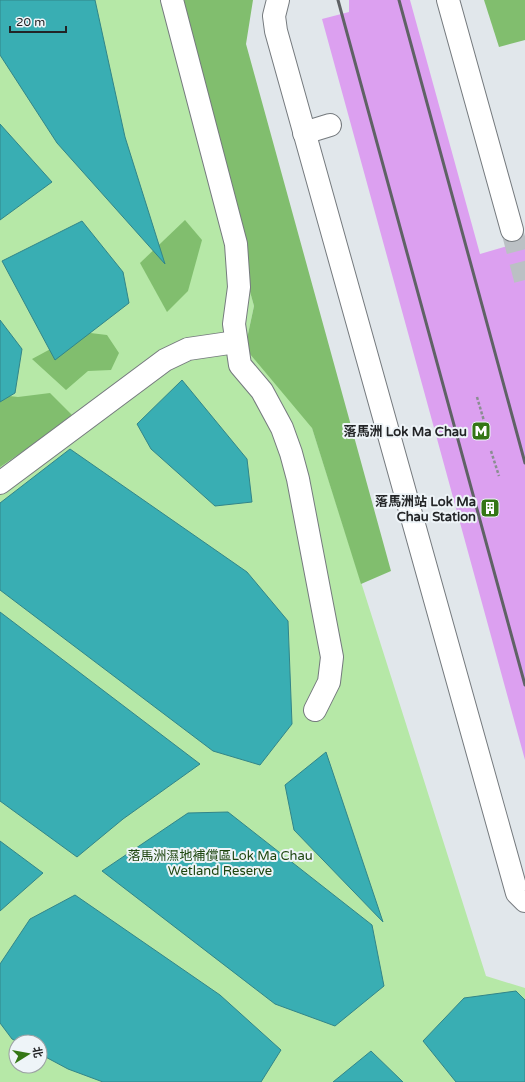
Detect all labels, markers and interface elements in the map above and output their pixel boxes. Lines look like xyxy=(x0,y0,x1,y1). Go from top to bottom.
scale bar xyxy=(10,8,66,34)
text: 20 m xyxy=(16,15,45,29)
metro station icon: 落馬洲 Lok Ma Chau xyxy=(470,420,492,442)
place label: 落馬洲 Lok Ma Chau xyxy=(343,424,467,440)
place label: 落馬洲站 Lok Ma Chau Station xyxy=(375,494,476,525)
building icon: 落馬洲站 Lok Ma Chau Station xyxy=(479,497,501,519)
park label: 落馬洲濕地補償區Lok Ma Chau Wetland Reserve xyxy=(127,848,313,879)
north arrow xyxy=(8,1034,48,1074)
text: 北 xyxy=(30,1046,45,1059)

